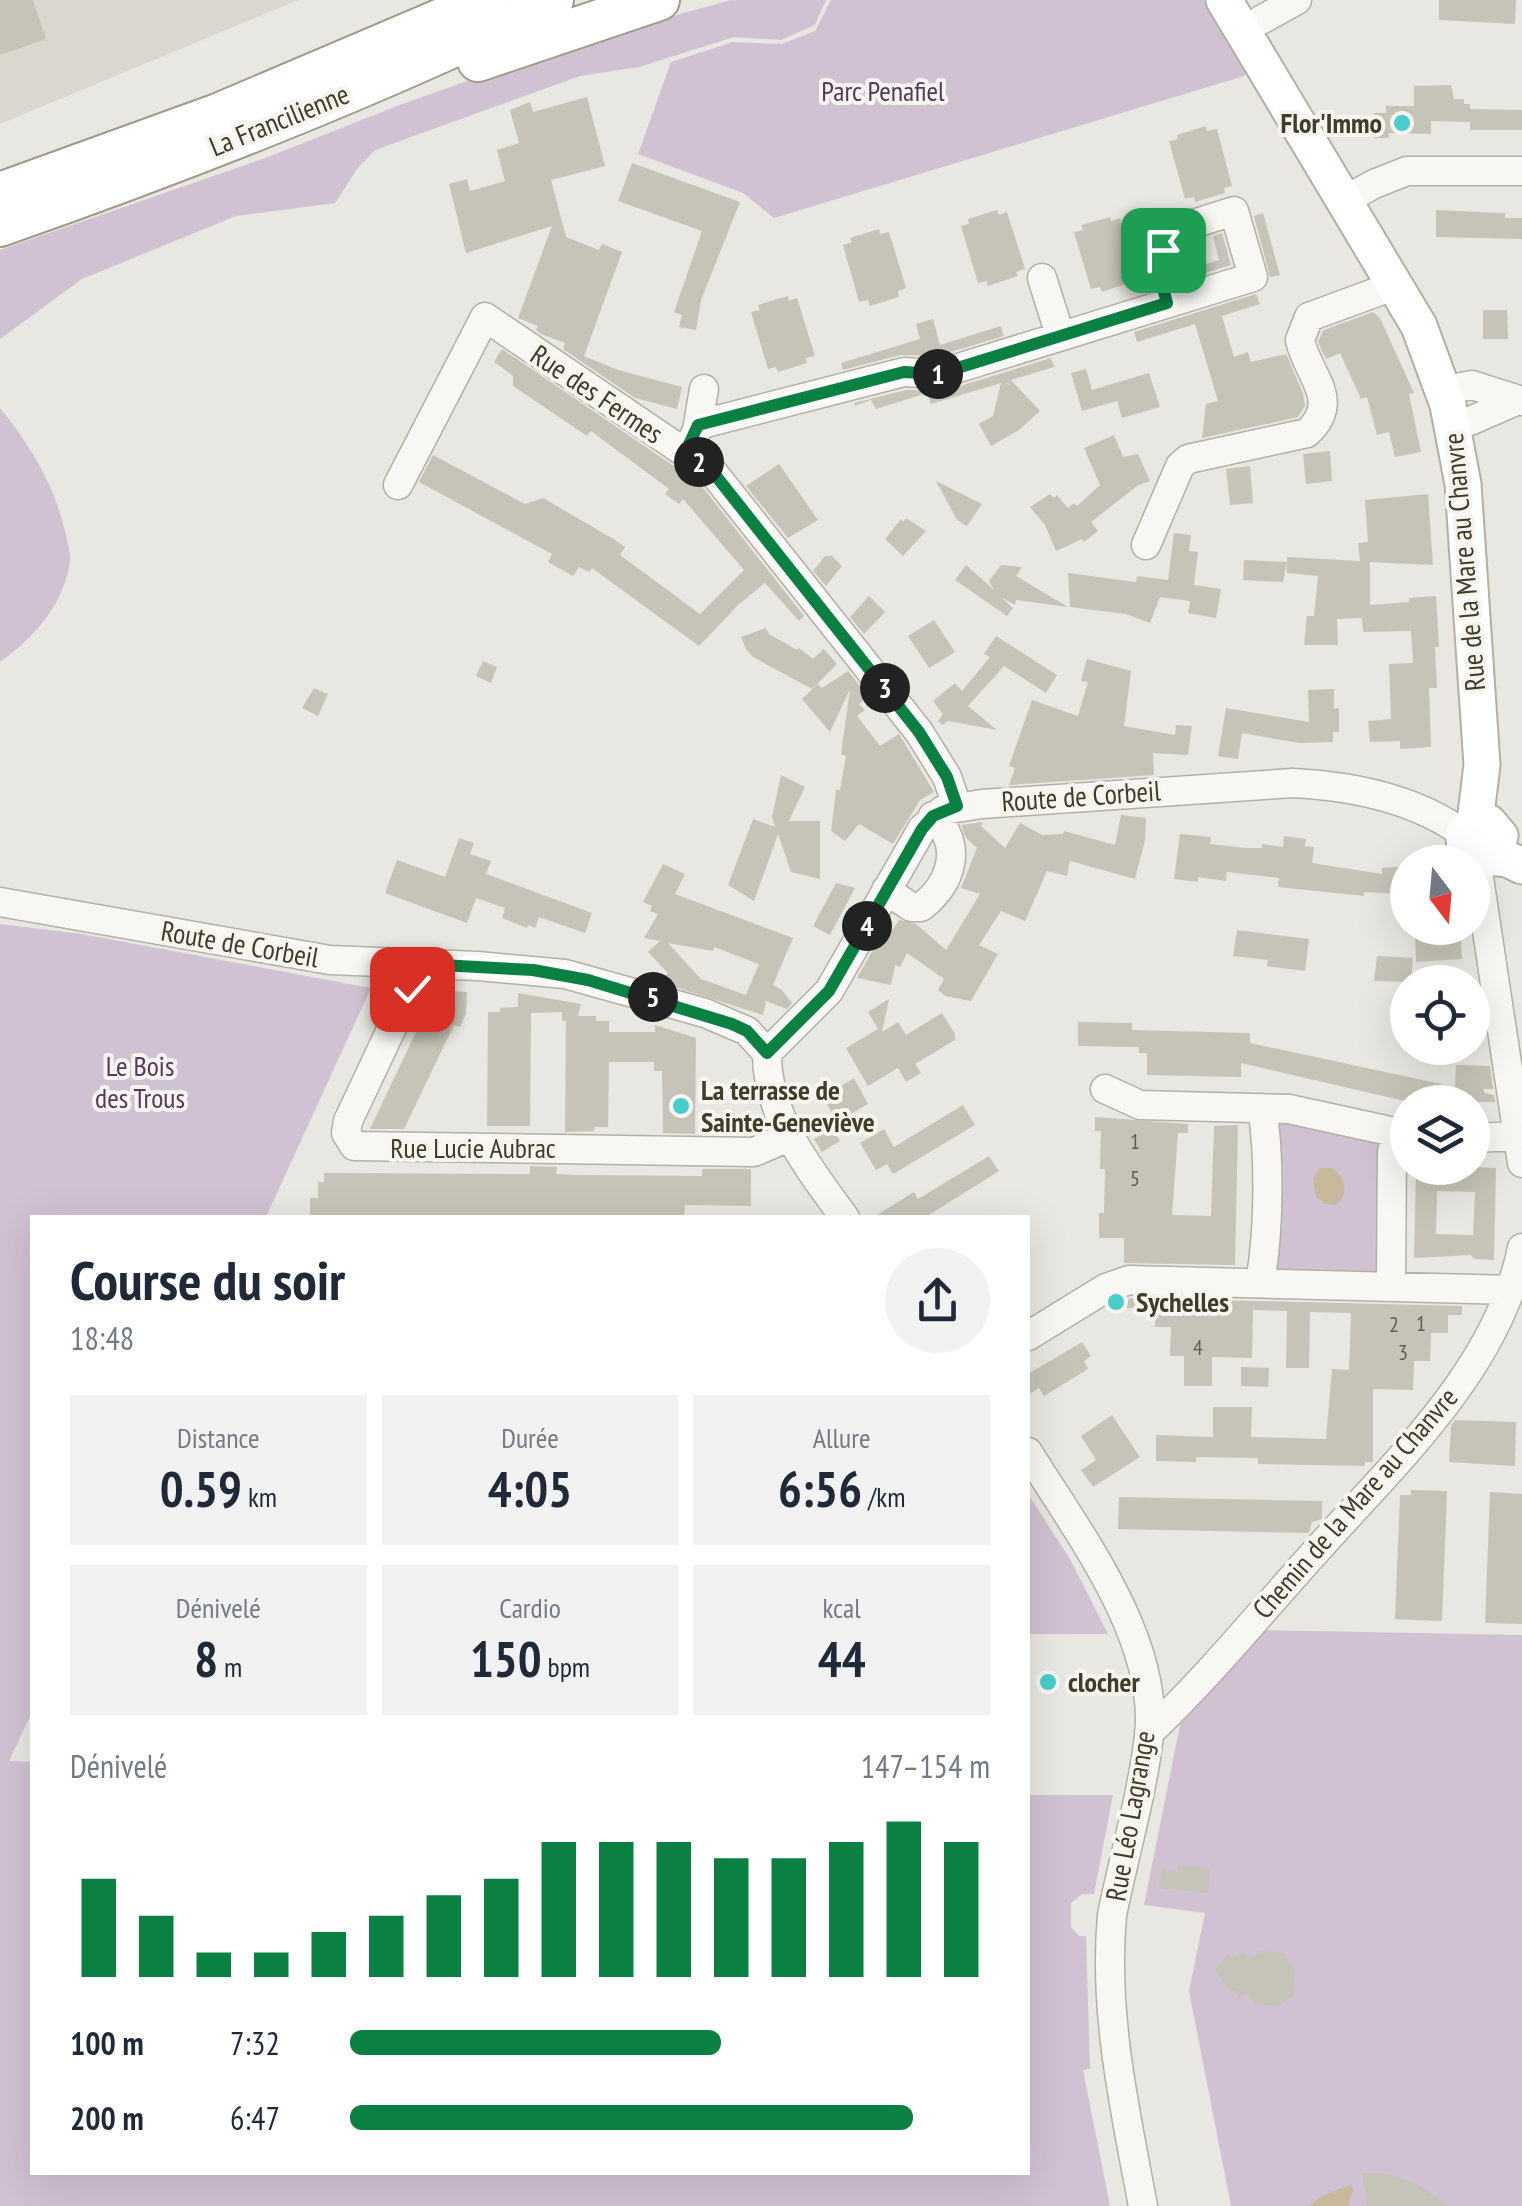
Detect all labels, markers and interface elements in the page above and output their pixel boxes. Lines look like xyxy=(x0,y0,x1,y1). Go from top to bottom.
park label: Parc Penafiel xyxy=(821,72,945,109)
street label: La Francilienne xyxy=(204,75,354,164)
place label: Flor'Immo xyxy=(1280,104,1382,141)
marker: Flor'Immo xyxy=(1391,112,1413,134)
pin xyxy=(1121,208,1206,293)
icon: arrive xyxy=(1136,223,1191,278)
street label: Rue des Fermes xyxy=(524,336,671,451)
pin: 1 xyxy=(913,349,963,399)
text: 1 xyxy=(931,355,945,392)
street label: Rue de la Mare au Chanvre xyxy=(1434,432,1493,692)
pin: 2 xyxy=(674,437,724,487)
text: 2 xyxy=(692,443,706,480)
pin: 3 xyxy=(860,663,910,713)
text: 3 xyxy=(878,669,892,706)
street label: Route de Corbeil xyxy=(1000,771,1162,820)
north arrow xyxy=(1390,845,1490,945)
map controls xyxy=(1390,845,1490,1185)
pin: 4 xyxy=(842,901,892,951)
text: 4 xyxy=(860,907,874,944)
street label: Route de Corbeil xyxy=(158,911,322,976)
pin xyxy=(370,947,455,1032)
icon: check xyxy=(385,962,440,1017)
button: locate xyxy=(1390,965,1490,1065)
pin: 5 xyxy=(628,972,678,1022)
text: 5 xyxy=(646,978,660,1015)
park label: Le Bois des Trous xyxy=(95,1047,185,1116)
place label: La terrasse de Sainte-Geneviève xyxy=(701,1071,875,1140)
button: layers xyxy=(1390,1085,1490,1185)
marker: La terrasse de Sainte-Geneviève xyxy=(670,1095,692,1117)
house number: 1 xyxy=(1130,1127,1140,1155)
street label: Rue Lucie Aubrac xyxy=(390,1129,556,1166)
house number: 5 xyxy=(1130,1164,1140,1192)
text: Course du soir xyxy=(70,1244,345,1315)
button: share xyxy=(885,1248,990,1353)
place label: Sychelles xyxy=(1136,1283,1229,1320)
marker: Sychelles xyxy=(1105,1291,1127,1313)
house number: 1 xyxy=(1416,1309,1426,1337)
house number: 2 xyxy=(1389,1310,1399,1338)
text: 18:48 xyxy=(70,1317,134,1359)
house number: 4 xyxy=(1193,1333,1203,1361)
house number: 3 xyxy=(1398,1338,1408,1366)
street label: Chemin de la Mare au Chanvre xyxy=(1244,1379,1465,1626)
text: Distance xyxy=(177,1419,260,1456)
text: Durée xyxy=(501,1419,559,1456)
text: Allure xyxy=(813,1419,871,1456)
text: 0.59 xyxy=(160,1456,242,1521)
text: 4:05 xyxy=(488,1456,572,1521)
text: 6:56 xyxy=(778,1456,862,1521)
text: km xyxy=(242,1478,277,1515)
text: /km xyxy=(862,1478,905,1515)
text: Dénivelé xyxy=(176,1589,261,1626)
text: Cardio xyxy=(499,1589,561,1626)
text: kcal xyxy=(823,1589,861,1626)
text: 8 xyxy=(194,1626,218,1691)
text: 150 xyxy=(470,1626,542,1691)
text: 44 xyxy=(818,1626,866,1691)
text: m xyxy=(218,1648,242,1685)
text: bpm xyxy=(542,1648,590,1685)
place label: clocher xyxy=(1068,1663,1140,1700)
marker: clocher xyxy=(1037,1671,1059,1693)
street label: Rue Léo Lagrange xyxy=(1096,1728,1163,1904)
text: Dénivelé xyxy=(70,1745,167,1787)
text: 147–154 m xyxy=(861,1745,990,1787)
text: 100 m xyxy=(70,2022,144,2064)
text: 7:32 xyxy=(230,2022,280,2064)
text: 200 m xyxy=(70,2097,144,2139)
text: 6:47 xyxy=(230,2097,280,2139)

